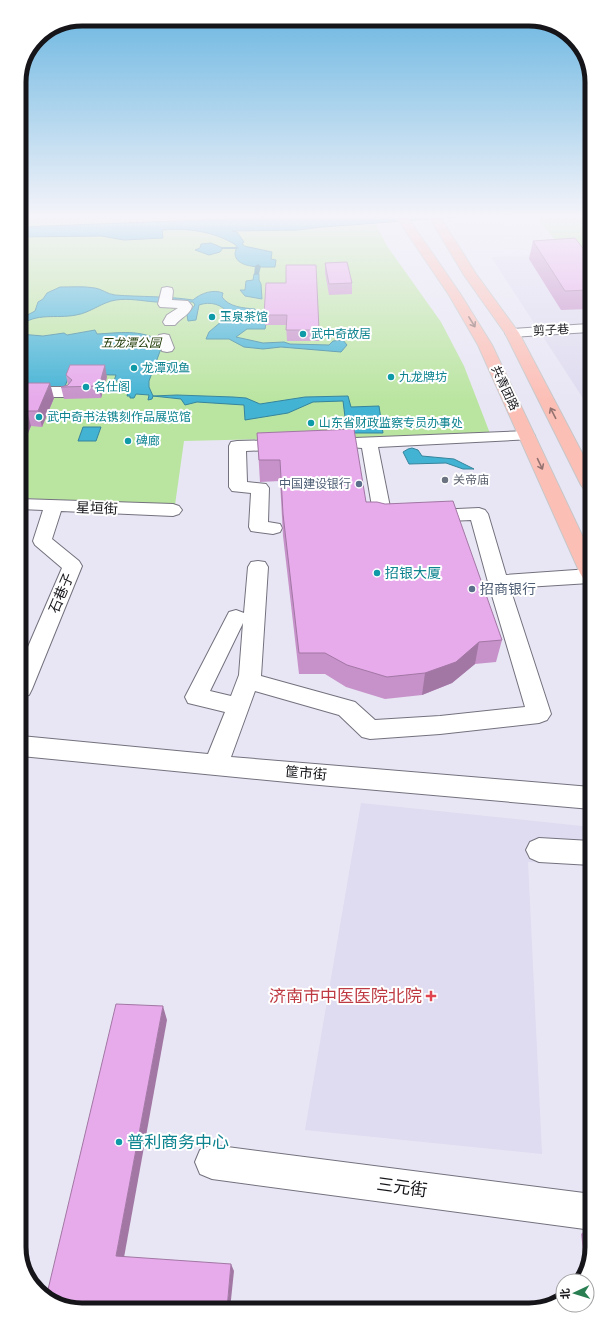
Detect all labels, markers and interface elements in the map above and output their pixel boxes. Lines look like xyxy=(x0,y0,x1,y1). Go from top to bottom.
place label: 玉泉茶馆 xyxy=(220,310,268,324)
marker: 玉泉茶馆 xyxy=(207,312,217,322)
one-way arrow xyxy=(468,316,476,327)
street label: 剪子巷 xyxy=(533,322,569,338)
place label: 武中奇故居 xyxy=(311,327,371,341)
marker: 武中奇故居 xyxy=(298,329,308,339)
park label: 五龙潭公园 xyxy=(101,336,163,350)
place label: 龙潭观鱼 xyxy=(142,361,190,375)
marker: 龙潭观鱼 xyxy=(129,363,139,373)
street label: 共青团路 xyxy=(489,363,521,413)
place label: 九龙牌坊 xyxy=(399,370,447,384)
marker: 九龙牌坊 xyxy=(386,372,396,382)
place label: 名仕阁 xyxy=(94,380,130,394)
marker: 名仕阁 xyxy=(81,382,91,392)
one-way arrow xyxy=(549,407,556,419)
place label: 武中奇书法镌刻作品展览馆 xyxy=(47,410,191,424)
marker: 武中奇书法镌刻作品展览馆 xyxy=(34,412,44,422)
place label: 山东省财政监察专员办事处 xyxy=(319,416,463,430)
marker: 山东省财政监察专员办事处 xyxy=(306,418,316,428)
place label: 碑廊 xyxy=(136,434,160,448)
marker: 碑廊 xyxy=(123,436,133,446)
one-way arrow xyxy=(537,458,544,470)
place label: 关帝庙 xyxy=(453,473,489,487)
marker: 关帝庙 xyxy=(440,475,450,485)
place label: 中国建设银行 xyxy=(279,477,351,491)
marker: 中国建设银行 xyxy=(354,479,364,489)
street label: 星垣街 xyxy=(76,499,118,518)
place label: 招银大厦 xyxy=(385,565,441,582)
marker: 招银大厦 xyxy=(372,568,382,578)
street label: 石巷子 xyxy=(45,571,77,616)
place label: 招商银行 xyxy=(480,581,536,598)
marker: 招商银行 xyxy=(467,584,477,594)
street label: 筐市街 xyxy=(284,763,328,784)
place label: 济南市中医医院北院 xyxy=(269,986,422,1006)
marker: 济南市中医医院北院 xyxy=(425,990,437,1002)
place label: 普利商务中心 xyxy=(127,1132,229,1152)
marker: 普利商务中心 xyxy=(114,1137,124,1147)
street label: 三元街 xyxy=(375,1174,429,1200)
north arrow xyxy=(555,1273,595,1313)
text: 北 xyxy=(559,1288,572,1300)

